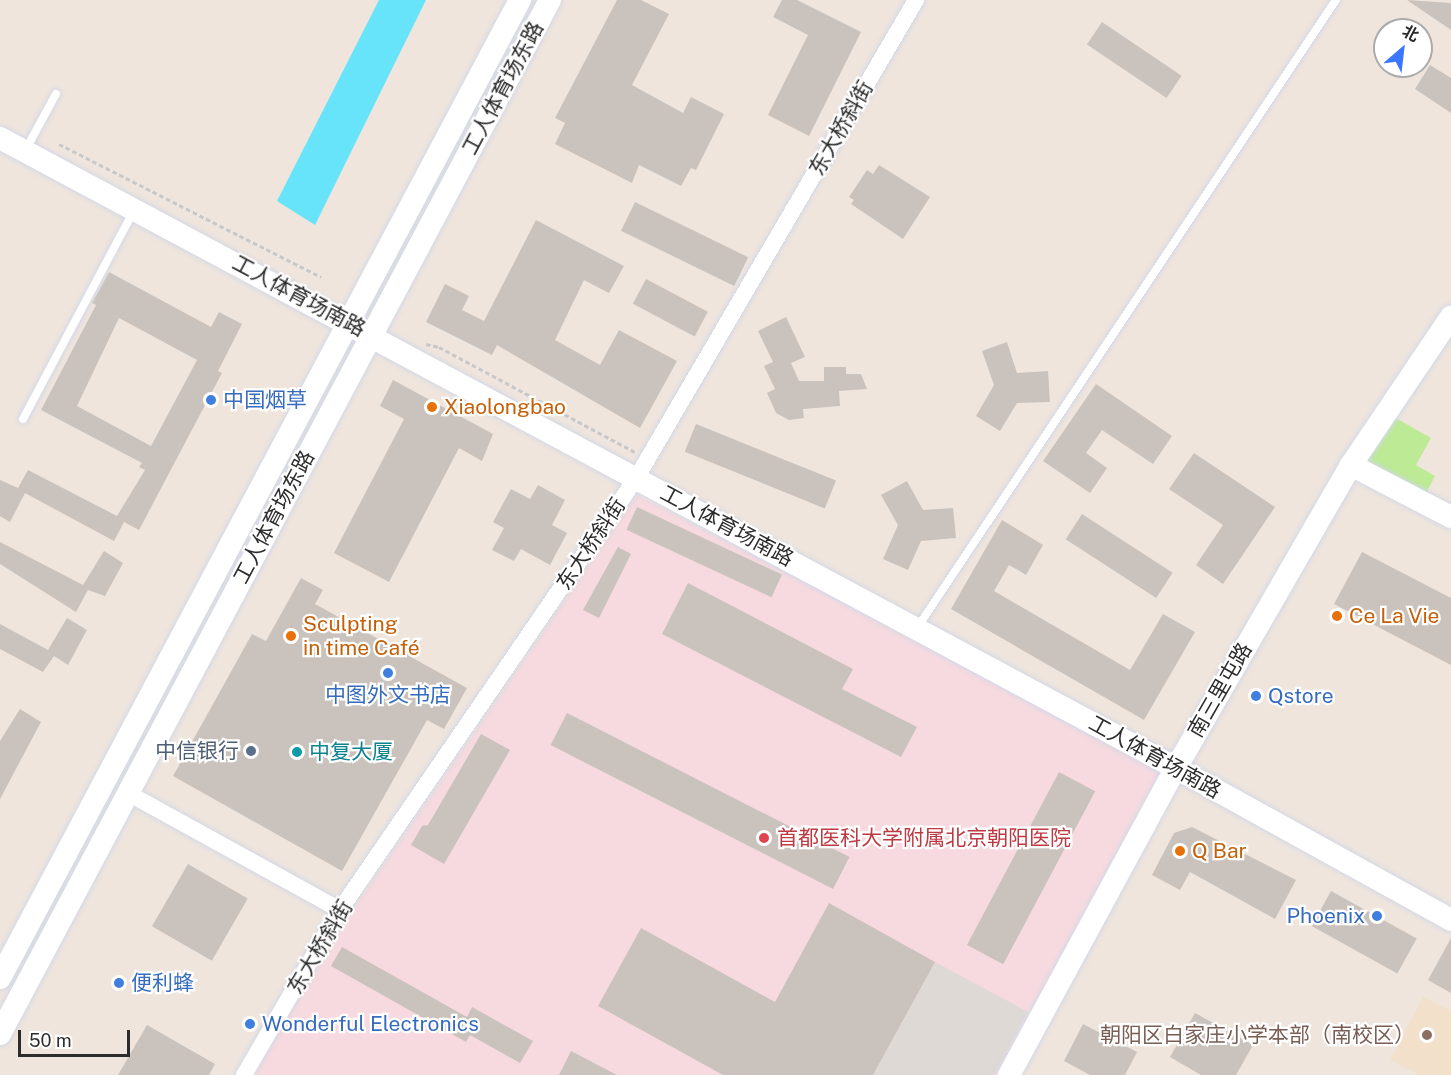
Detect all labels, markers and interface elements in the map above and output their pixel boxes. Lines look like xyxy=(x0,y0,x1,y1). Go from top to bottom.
street label: 工人体育场东路 xyxy=(457,17,549,159)
north arrow xyxy=(1373,18,1433,78)
text: 北 xyxy=(1399,21,1422,46)
street label: 东大桥斜街 xyxy=(804,76,878,180)
street label: 工人体育场南路 xyxy=(228,250,370,342)
place label: 中国烟草 xyxy=(223,387,307,413)
marker: 中国烟草 xyxy=(204,393,218,407)
place label: Xiaolongbao xyxy=(444,394,566,420)
marker: Xiaolongbao xyxy=(425,400,439,414)
street label: 工人体育场东路 xyxy=(228,446,320,588)
street label: 工人体育场南路 xyxy=(656,480,798,572)
street label: 东大桥斜街 xyxy=(551,493,631,595)
place label: Ce La Vie xyxy=(1349,603,1440,629)
marker: Ce La Vie xyxy=(1330,609,1344,623)
place label: Sculpting in time Café xyxy=(303,611,420,661)
marker: Sculpting in time Café xyxy=(284,629,298,643)
street label: 南三里屯路 xyxy=(1183,638,1257,742)
marker: 中图外文书店 xyxy=(381,666,395,680)
place label: 中图外文书店 xyxy=(325,682,451,708)
place label: Qstore xyxy=(1268,683,1334,709)
marker: Qstore xyxy=(1249,689,1263,703)
street label: 工人体育场南路 xyxy=(1085,710,1225,804)
place label: 中信银行 xyxy=(155,738,239,764)
place label: 中复大厦 xyxy=(309,739,393,765)
marker: 中信银行 xyxy=(244,744,258,758)
marker: 中复大厦 xyxy=(290,745,304,759)
place label: 首都医科大学附属北京朝阳医院 xyxy=(777,825,1071,851)
marker: 首都医科大学附属北京朝阳医院 xyxy=(755,829,773,847)
place label: Q Bar xyxy=(1192,838,1247,864)
marker: Q Bar xyxy=(1173,844,1187,858)
street label: 东大桥斜街 xyxy=(282,896,358,998)
place label: Phoenix xyxy=(1287,903,1365,929)
marker: Phoenix xyxy=(1370,909,1384,923)
place label: 便利蜂 xyxy=(131,970,194,996)
marker: 便利蜂 xyxy=(112,976,126,990)
place label: Wonderful Electronics xyxy=(262,1011,479,1037)
marker: Wonderful Electronics xyxy=(243,1017,257,1031)
scale bar xyxy=(21,1018,134,1056)
place label: 朝阳区白家庄小学本部（南校区） xyxy=(1100,1022,1415,1048)
marker: 朝阳区白家庄小学本部（南校区） xyxy=(1420,1028,1434,1042)
text: 50 m xyxy=(29,1030,72,1051)

